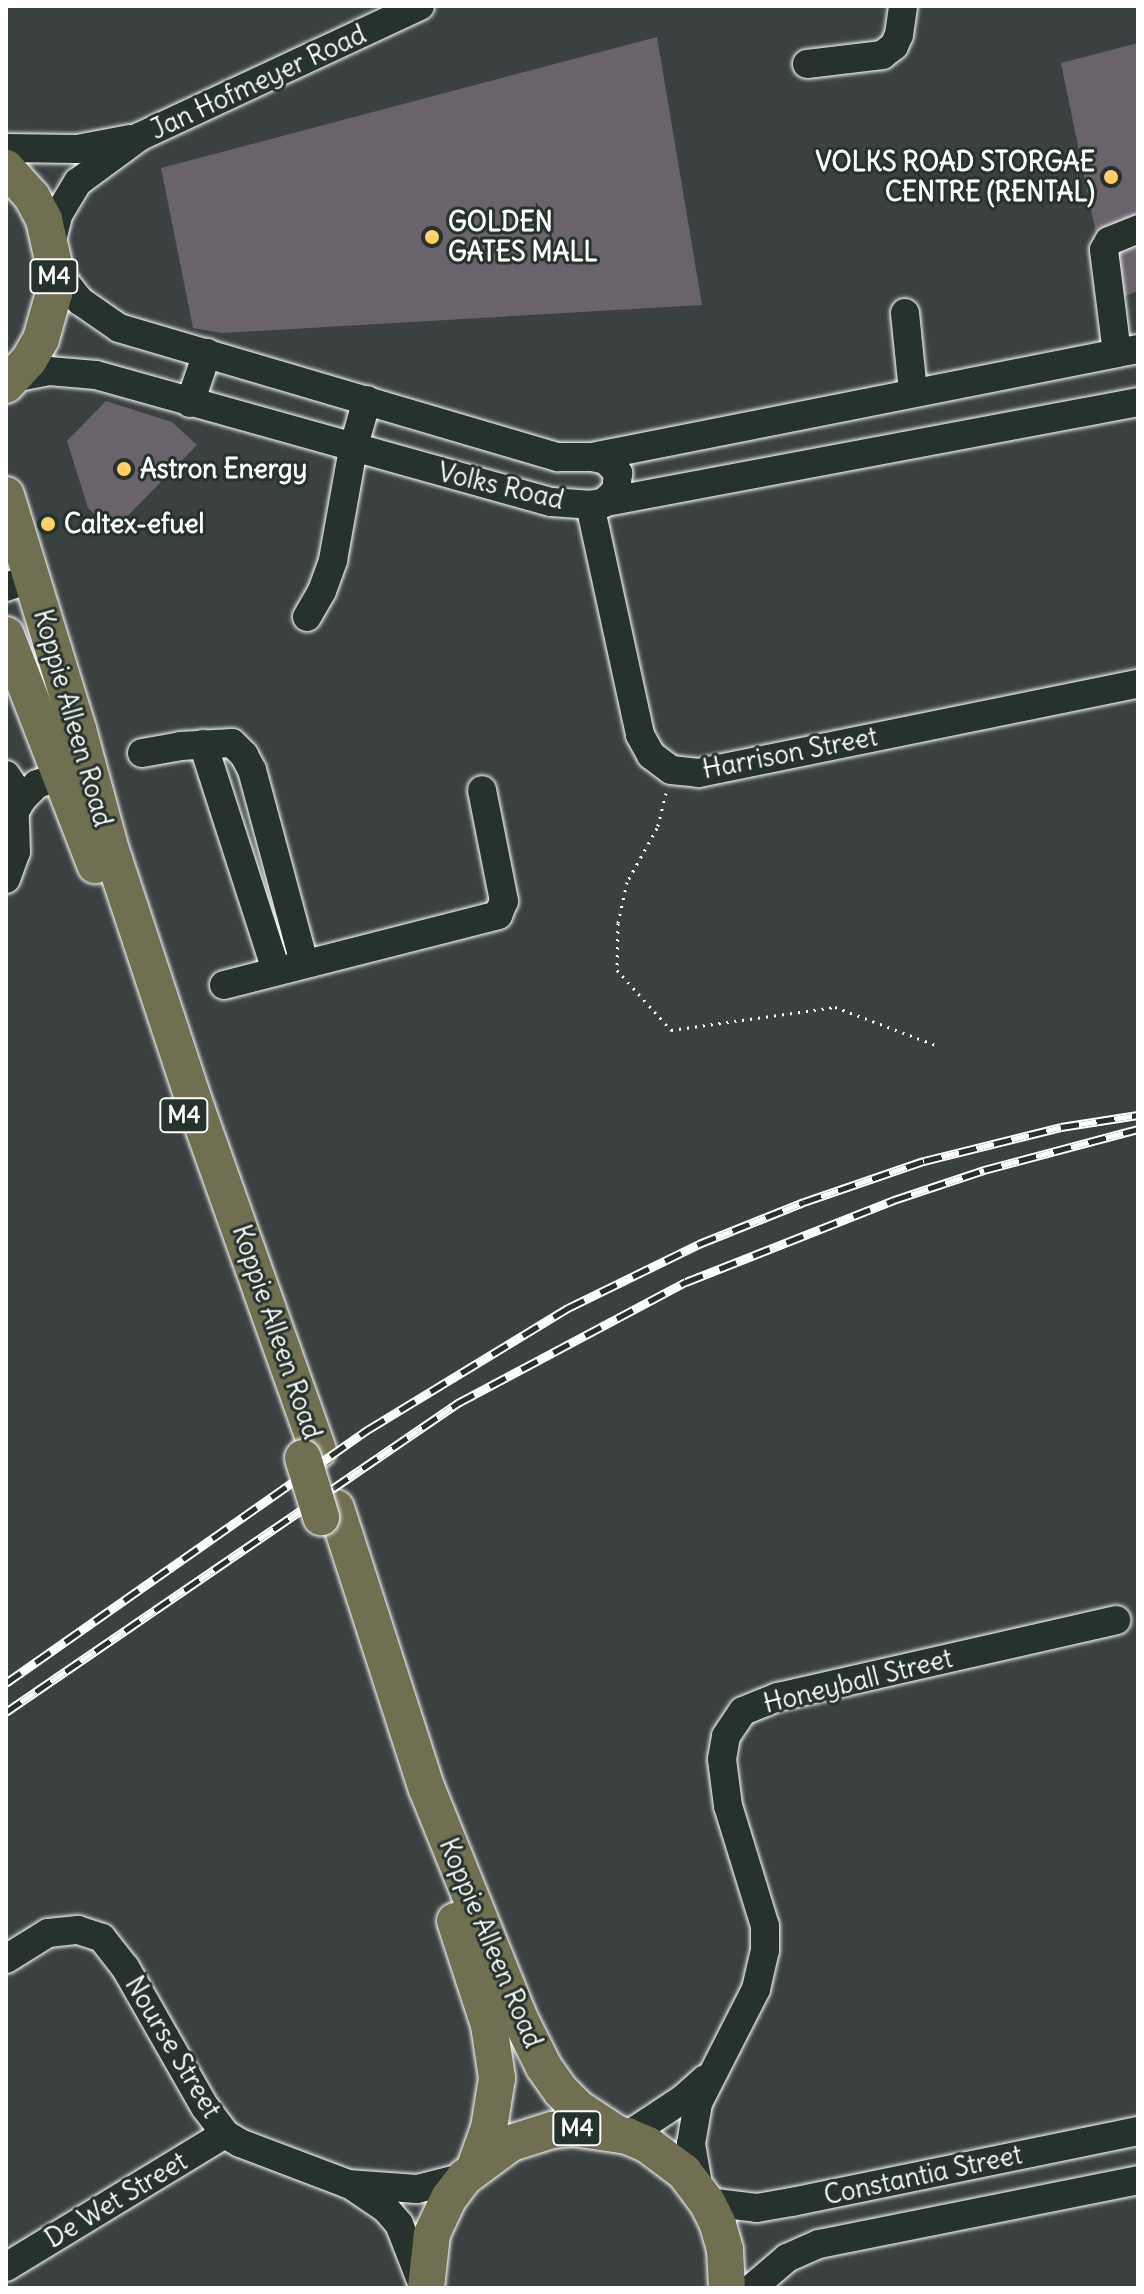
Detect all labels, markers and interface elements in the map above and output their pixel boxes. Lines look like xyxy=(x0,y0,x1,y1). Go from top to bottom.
street label: Jan Hofmeyer Road xyxy=(145,18,371,146)
place label: VOLKS ROAD STORGAE CENTRE (RENTAL) xyxy=(816,146,1095,208)
marker: VOLKS ROAD STORGAE CENTRE (RENTAL) xyxy=(1102,168,1120,186)
place label: GOLDEN GATES MALL xyxy=(448,206,598,268)
marker: GOLDEN GATES MALL xyxy=(423,228,441,246)
road number: M4 xyxy=(28,256,80,296)
place label: Astron Energy xyxy=(140,453,307,485)
street label: Volks Road xyxy=(435,456,567,516)
marker: Astron Energy xyxy=(115,460,133,478)
place label: Caltex-efuel xyxy=(64,508,204,540)
marker: Caltex-efuel xyxy=(39,515,57,533)
street label: Koppie Alleen Road xyxy=(27,606,119,830)
street label: Harrison Street xyxy=(700,721,880,785)
road number: M4 xyxy=(158,1095,210,1135)
street label: Koppie Alleen Road xyxy=(226,1221,328,1443)
street label: Honeyball Street xyxy=(760,1642,956,1720)
street label: Koppie Alleen Road xyxy=(433,1834,549,2052)
street label: Nourse Street xyxy=(119,1971,227,2123)
road number: M4 xyxy=(551,2108,603,2148)
street label: Constantia Street xyxy=(821,2139,1025,2211)
street label: De Wet Street xyxy=(40,2146,192,2254)

